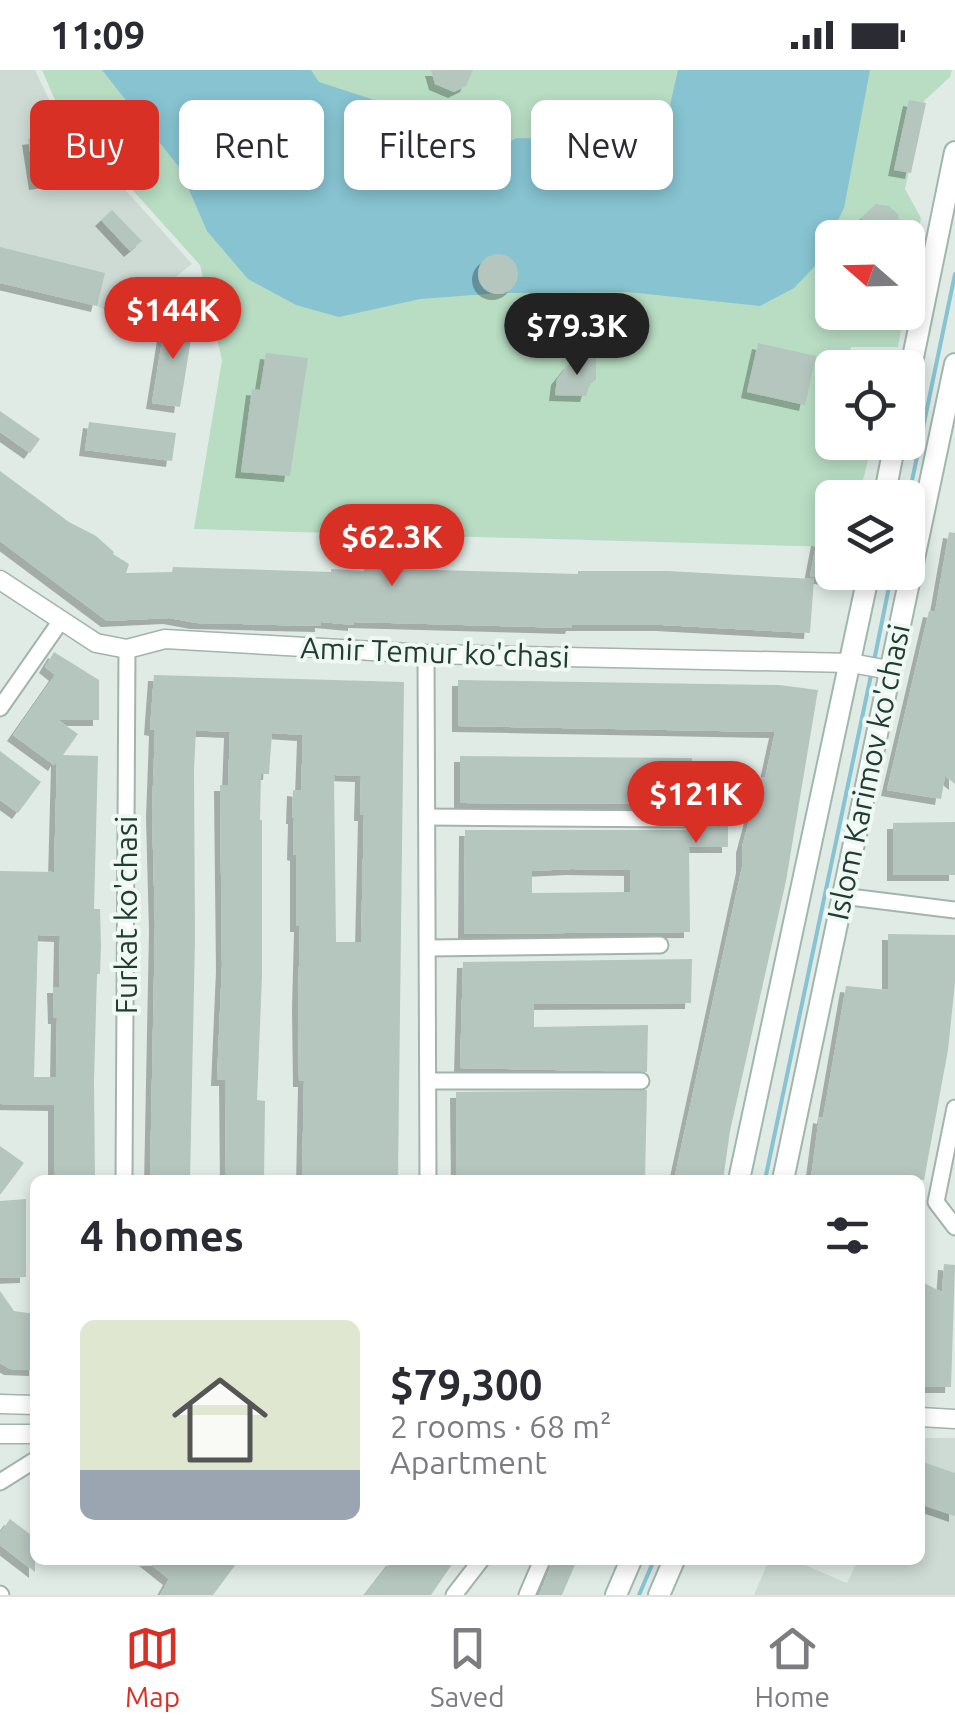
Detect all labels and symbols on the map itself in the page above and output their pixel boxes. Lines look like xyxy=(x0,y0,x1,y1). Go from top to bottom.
north arrow xyxy=(815,220,925,330)
pin: $144K xyxy=(103,277,243,362)
pin: $79.3K xyxy=(496,293,658,378)
pin: $62.3K xyxy=(311,504,473,589)
street label: Islom Karimov ko'chasi xyxy=(820,621,916,923)
street label: Amir Temur ko'chasi xyxy=(300,630,570,674)
pin: $121K xyxy=(626,761,766,846)
street label: Furkat ko'chasi xyxy=(109,816,143,1014)

